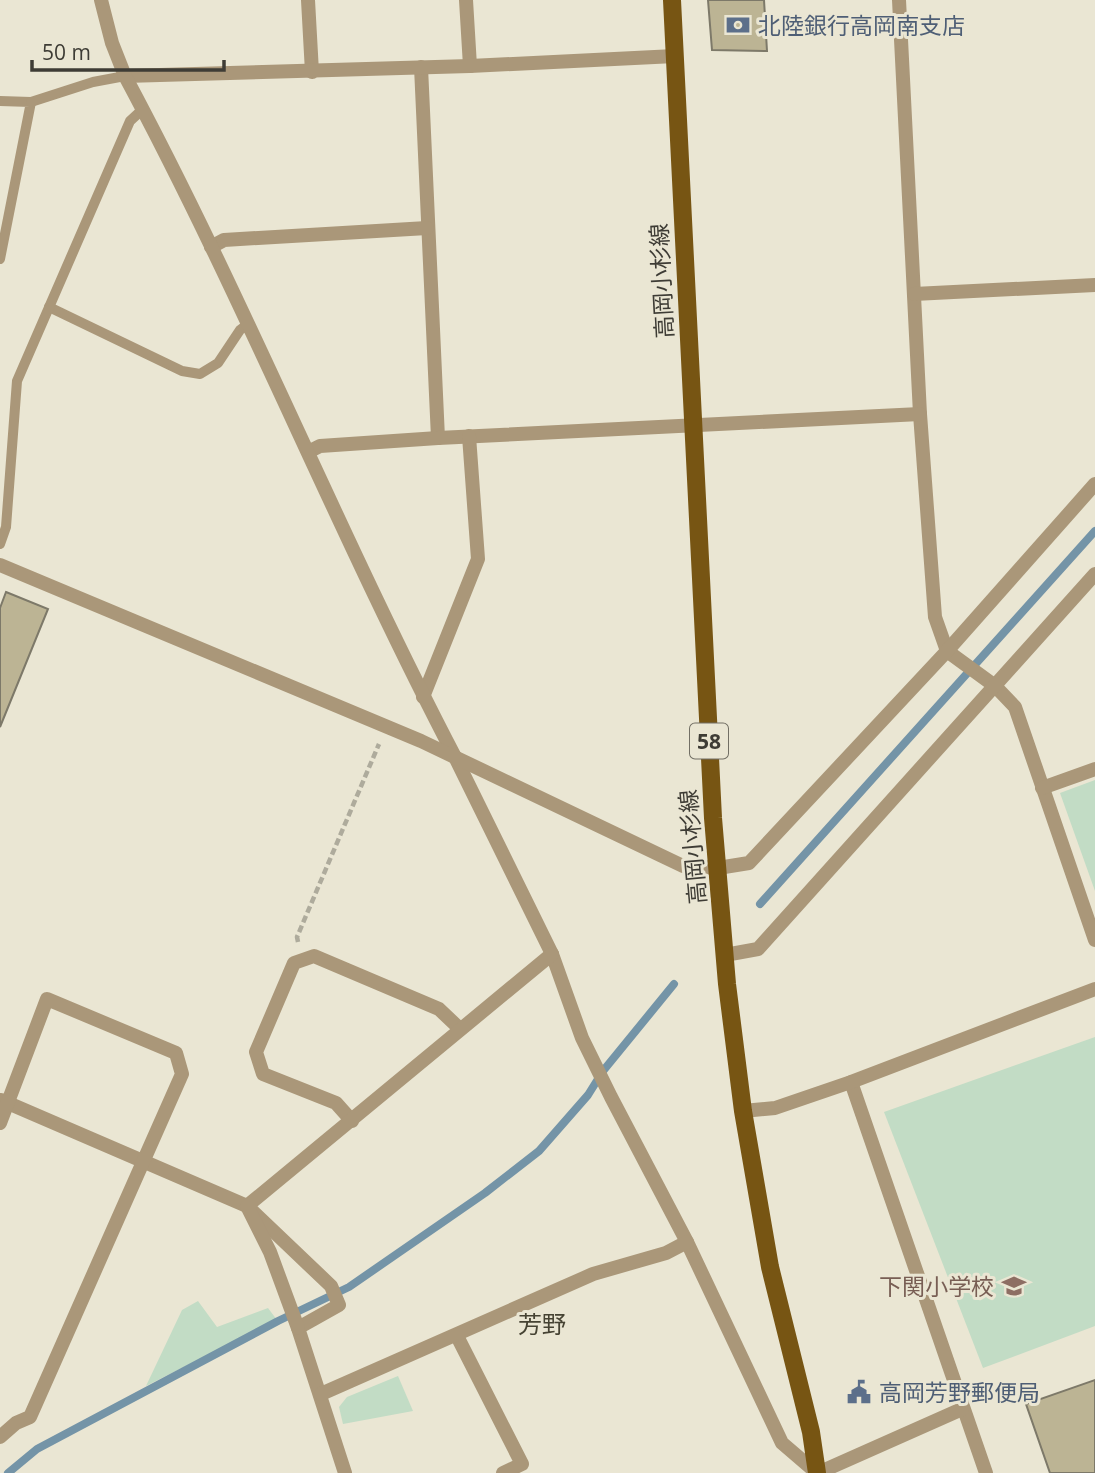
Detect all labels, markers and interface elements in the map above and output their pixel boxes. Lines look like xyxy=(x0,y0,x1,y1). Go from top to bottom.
place label: 北陸銀行高岡南支店 xyxy=(758,9,965,41)
bank icon: 北陸銀行高岡南支店 xyxy=(724,11,752,39)
scale bar xyxy=(32,28,224,72)
text: 50 m xyxy=(42,38,91,66)
street label: 高岡小杉線 xyxy=(642,223,680,339)
road number: 58 xyxy=(690,724,728,758)
street label: 高岡小杉線 xyxy=(671,788,713,906)
place label: 下関小学校 xyxy=(879,1270,994,1302)
school or university icon: 下関小学校 xyxy=(1000,1272,1028,1300)
district label: 芳野 xyxy=(518,1307,566,1340)
place label: 高岡芳野郵便局 xyxy=(879,1376,1040,1408)
public building icon: 高岡芳野郵便局 xyxy=(845,1378,873,1406)

